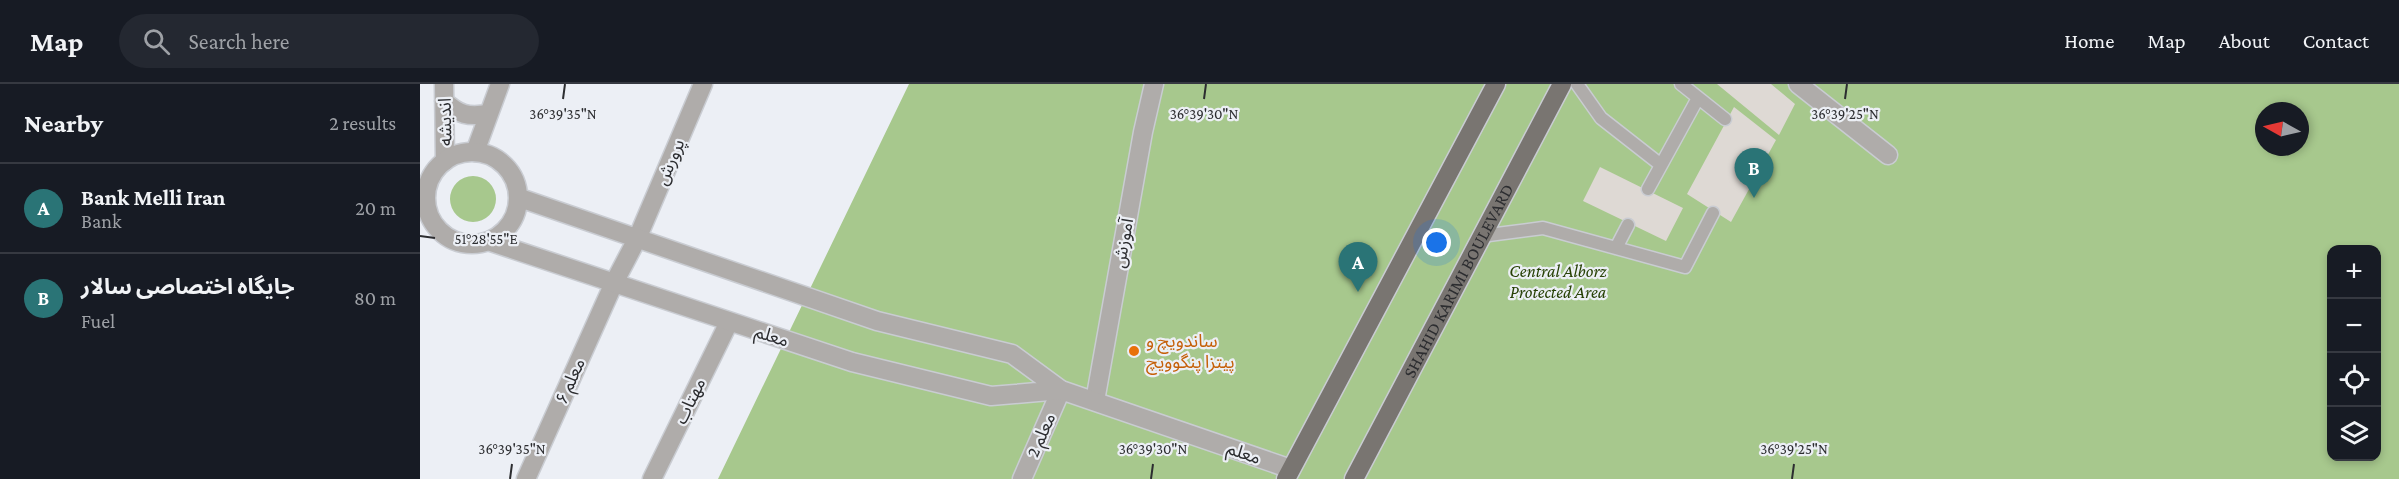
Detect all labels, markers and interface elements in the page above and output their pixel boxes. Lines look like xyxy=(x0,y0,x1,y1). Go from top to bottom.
search box xyxy=(119,14,539,68)
icon: search xyxy=(140,25,173,58)
text: Map xyxy=(30,26,83,57)
text: Search here xyxy=(188,29,289,54)
text: Home xyxy=(2064,29,2114,53)
text: Map xyxy=(2147,29,2186,53)
text: About xyxy=(2219,29,2270,53)
text: Contact xyxy=(2303,29,2369,53)
street label: اندیشه xyxy=(435,98,455,146)
north arrow xyxy=(2255,102,2309,156)
text: 36°39'35"N xyxy=(529,106,597,122)
text: 36°39'30"N xyxy=(1170,106,1238,122)
text: 36°39'25"N xyxy=(1811,106,1879,122)
text: Nearby xyxy=(24,109,103,138)
text: 2 results xyxy=(329,112,396,134)
street label: پرورش xyxy=(651,136,690,189)
pin: B xyxy=(1734,148,1774,198)
street label: SHAHID KARIMI BOULEVARD xyxy=(1399,180,1518,381)
text: Bank Melli Iran xyxy=(81,185,225,210)
text: A xyxy=(38,197,49,219)
text: 20 m xyxy=(355,197,396,219)
text: Bank xyxy=(81,210,122,232)
street label: آموزش xyxy=(1109,216,1138,270)
your location xyxy=(1422,228,1451,257)
text: 51°28'55"E xyxy=(454,231,518,247)
pin: A xyxy=(1338,242,1378,292)
map controls xyxy=(2327,245,2381,461)
button: + xyxy=(2327,245,2381,299)
park label: Central Alborz Protected Area xyxy=(1509,261,1607,302)
text: جایگاه اختصاصی سالار xyxy=(81,274,294,299)
text: B xyxy=(38,287,49,309)
text: 80 m xyxy=(354,287,396,309)
button: − xyxy=(2327,299,2381,353)
text: Fuel xyxy=(81,310,115,332)
street label: معلم xyxy=(752,321,791,354)
place label: ساندویچ و پیتزا پنگوویچ xyxy=(1146,331,1235,375)
marker: ساندویچ و پیتزا پنگوویچ xyxy=(1127,344,1141,358)
button: locate xyxy=(2327,353,2381,407)
street label: معلم ۶ xyxy=(551,355,592,408)
street label: مهتاب xyxy=(670,375,710,427)
button: layers xyxy=(2327,407,2381,461)
street label: معلم 2 xyxy=(1022,410,1062,461)
street label: معلم xyxy=(1224,438,1263,471)
text: 36°39'35"N xyxy=(478,441,546,457)
text: 36°39'30"N xyxy=(1119,441,1187,457)
text: 36°39'25"N xyxy=(1760,441,1828,457)

